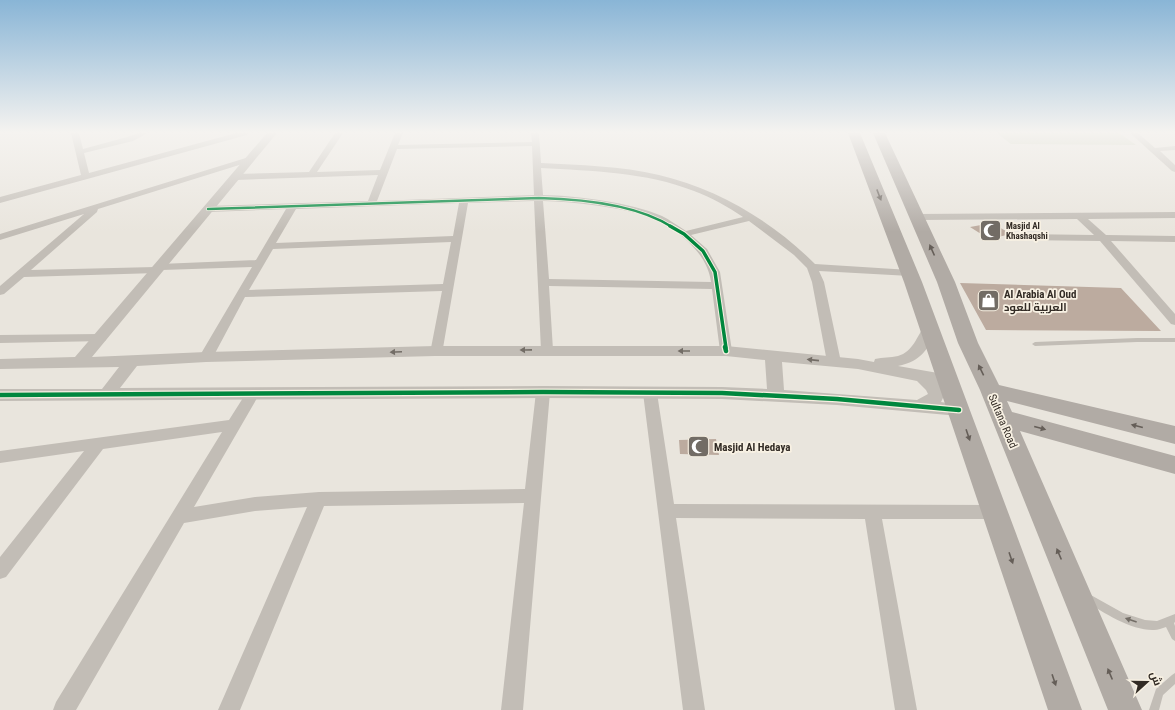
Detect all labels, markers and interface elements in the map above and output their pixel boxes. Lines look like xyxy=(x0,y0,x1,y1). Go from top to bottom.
one-way arrow xyxy=(877,189,883,201)
mosque icon: Masjid Al Khashaqshi xyxy=(977,218,1003,244)
place label: Masjid Al Khashaqshi xyxy=(1006,221,1048,241)
one-way arrow xyxy=(928,244,935,256)
shop icon: Al Arabia Al Oud العربية للعود xyxy=(976,287,1002,313)
place label: Al Arabia Al Oud العربية للعود xyxy=(1004,288,1076,315)
one-way arrow xyxy=(519,347,532,353)
one-way arrow xyxy=(677,348,690,354)
one-way arrow xyxy=(390,349,402,356)
one-way arrow xyxy=(807,357,819,363)
one-way arrow xyxy=(978,364,984,376)
street label: Sultana Road xyxy=(985,392,1020,450)
one-way arrow xyxy=(1131,422,1143,428)
one-way arrow xyxy=(1034,425,1046,431)
one-way arrow xyxy=(965,429,971,441)
mosque icon: Masjid Al Hedaya xyxy=(685,434,711,460)
place label: Masjid Al Hedaya xyxy=(714,441,790,454)
one-way arrow xyxy=(1056,548,1062,560)
one-way arrow xyxy=(1008,552,1014,564)
one-way arrow xyxy=(1125,617,1137,623)
north arrow xyxy=(1127,662,1167,702)
one-way arrow xyxy=(1106,668,1113,680)
text: ش xyxy=(1147,670,1164,688)
one-way arrow xyxy=(1052,675,1058,687)

